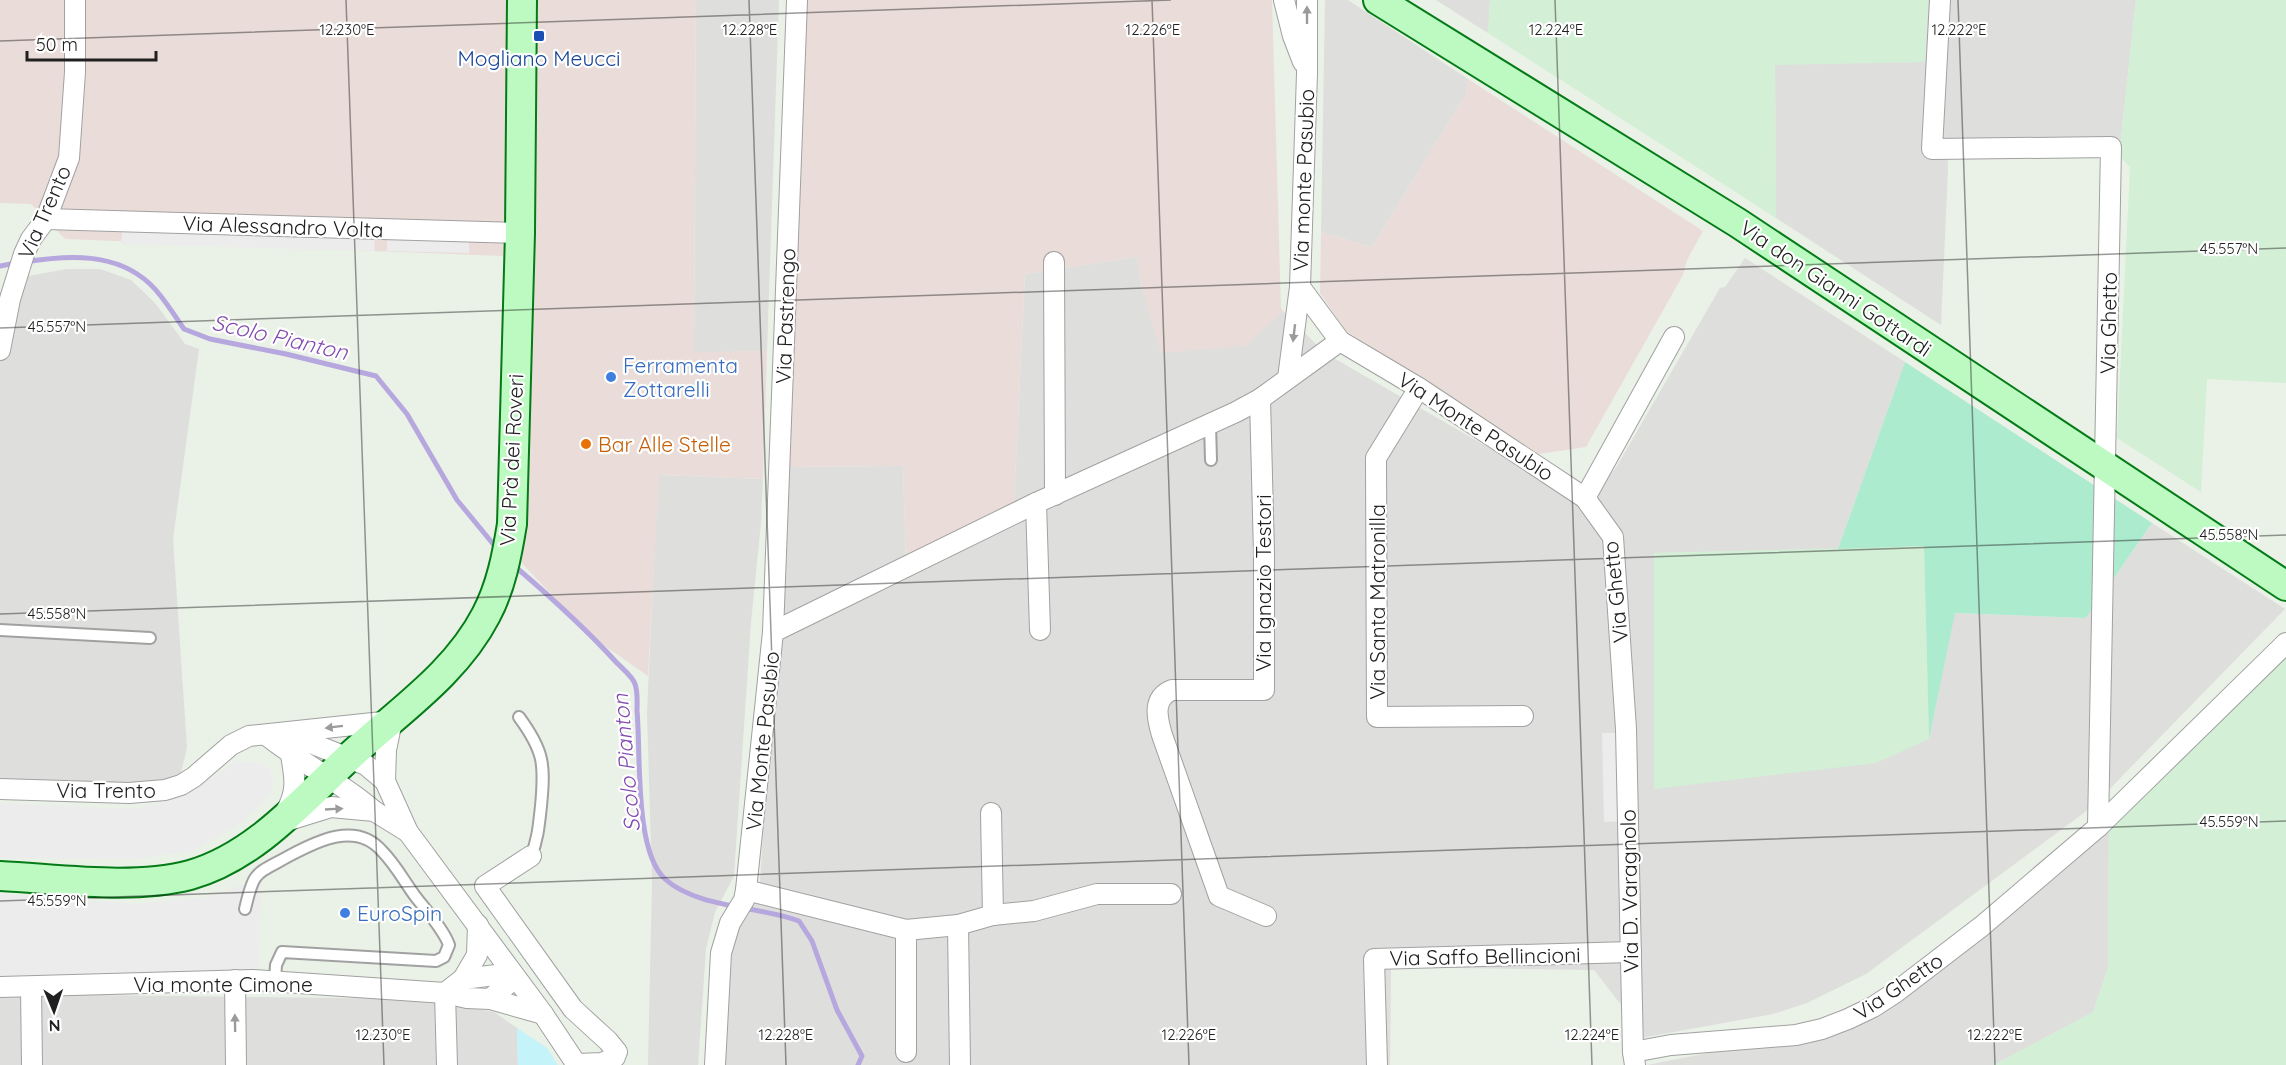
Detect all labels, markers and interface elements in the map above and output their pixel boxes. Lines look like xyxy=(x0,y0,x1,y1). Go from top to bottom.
one-way arrow xyxy=(1302,6,1312,25)
text: 12.230°E xyxy=(319,20,375,39)
text: 12.228°E xyxy=(723,20,777,39)
text: 12.226°E xyxy=(1126,20,1180,39)
text: 12.224°E xyxy=(1529,20,1583,39)
text: 12.222°E xyxy=(1931,20,1987,39)
scale bar xyxy=(27,24,156,62)
marker: Mogliano Meucci xyxy=(532,29,546,43)
text: 50 m xyxy=(36,33,78,56)
place label: Mogliano Meucci xyxy=(457,45,621,71)
street label: Via monte Pasubio xyxy=(1287,88,1319,272)
street label: Via Trento xyxy=(12,161,76,263)
street label: Via Alessandro Volta xyxy=(182,209,384,243)
street label: Via don Gianni Gottardi xyxy=(1735,214,1937,362)
text: 45.557°N xyxy=(2200,239,2258,258)
street label: Via Pastrengo xyxy=(770,248,800,384)
street label: Via Ghetto xyxy=(2094,272,2122,374)
water label: Scolo Pianton xyxy=(209,308,352,366)
text: 45.557°N xyxy=(28,317,86,336)
one-way arrow xyxy=(1289,323,1298,342)
place label: Ferramenta Zottarelli xyxy=(623,352,738,402)
street label: Via Monte Pasubio xyxy=(1393,366,1559,486)
marker: Ferramenta Zottarelli xyxy=(604,370,618,384)
street label: Via Prà dei Roveri xyxy=(494,373,528,547)
place label: Bar Alle Stelle xyxy=(598,431,731,457)
marker: Bar Alle Stelle xyxy=(579,437,593,451)
street label: Via Ignazio Testori xyxy=(1250,494,1276,672)
street label: Via Santa Matronilla xyxy=(1364,504,1390,700)
text: 45.558°N xyxy=(2200,525,2258,544)
street label: Via Ghetto xyxy=(1597,540,1633,644)
text: 45.558°N xyxy=(28,604,86,623)
street label: Via Monte Pasubio xyxy=(740,650,784,832)
water label: Scolo Pianton xyxy=(606,692,646,833)
one-way arrow xyxy=(325,723,344,732)
street label: Via Trento xyxy=(56,777,156,803)
one-way arrow xyxy=(325,804,344,813)
street label: Via D. Varagnolo xyxy=(1615,809,1643,973)
text: 45.559°N xyxy=(2199,812,2259,831)
text: 45.559°N xyxy=(27,891,87,910)
place label: EuroSpin xyxy=(357,900,442,926)
marker: EuroSpin xyxy=(338,906,352,920)
street label: Via Saffo Bellincioni xyxy=(1389,941,1581,971)
street label: Via Ghetto xyxy=(1848,947,1948,1025)
street label: Via monte Cimone xyxy=(133,971,313,997)
north arrow xyxy=(24,981,84,1041)
one-way arrow xyxy=(231,1013,240,1032)
text: N xyxy=(48,1016,61,1036)
text: 12.230°E xyxy=(355,1025,411,1044)
text: 12.228°E xyxy=(759,1025,813,1044)
text: 12.226°E xyxy=(1162,1025,1216,1044)
text: 12.224°E xyxy=(1565,1025,1619,1044)
text: 12.222°E xyxy=(1967,1025,2023,1044)

